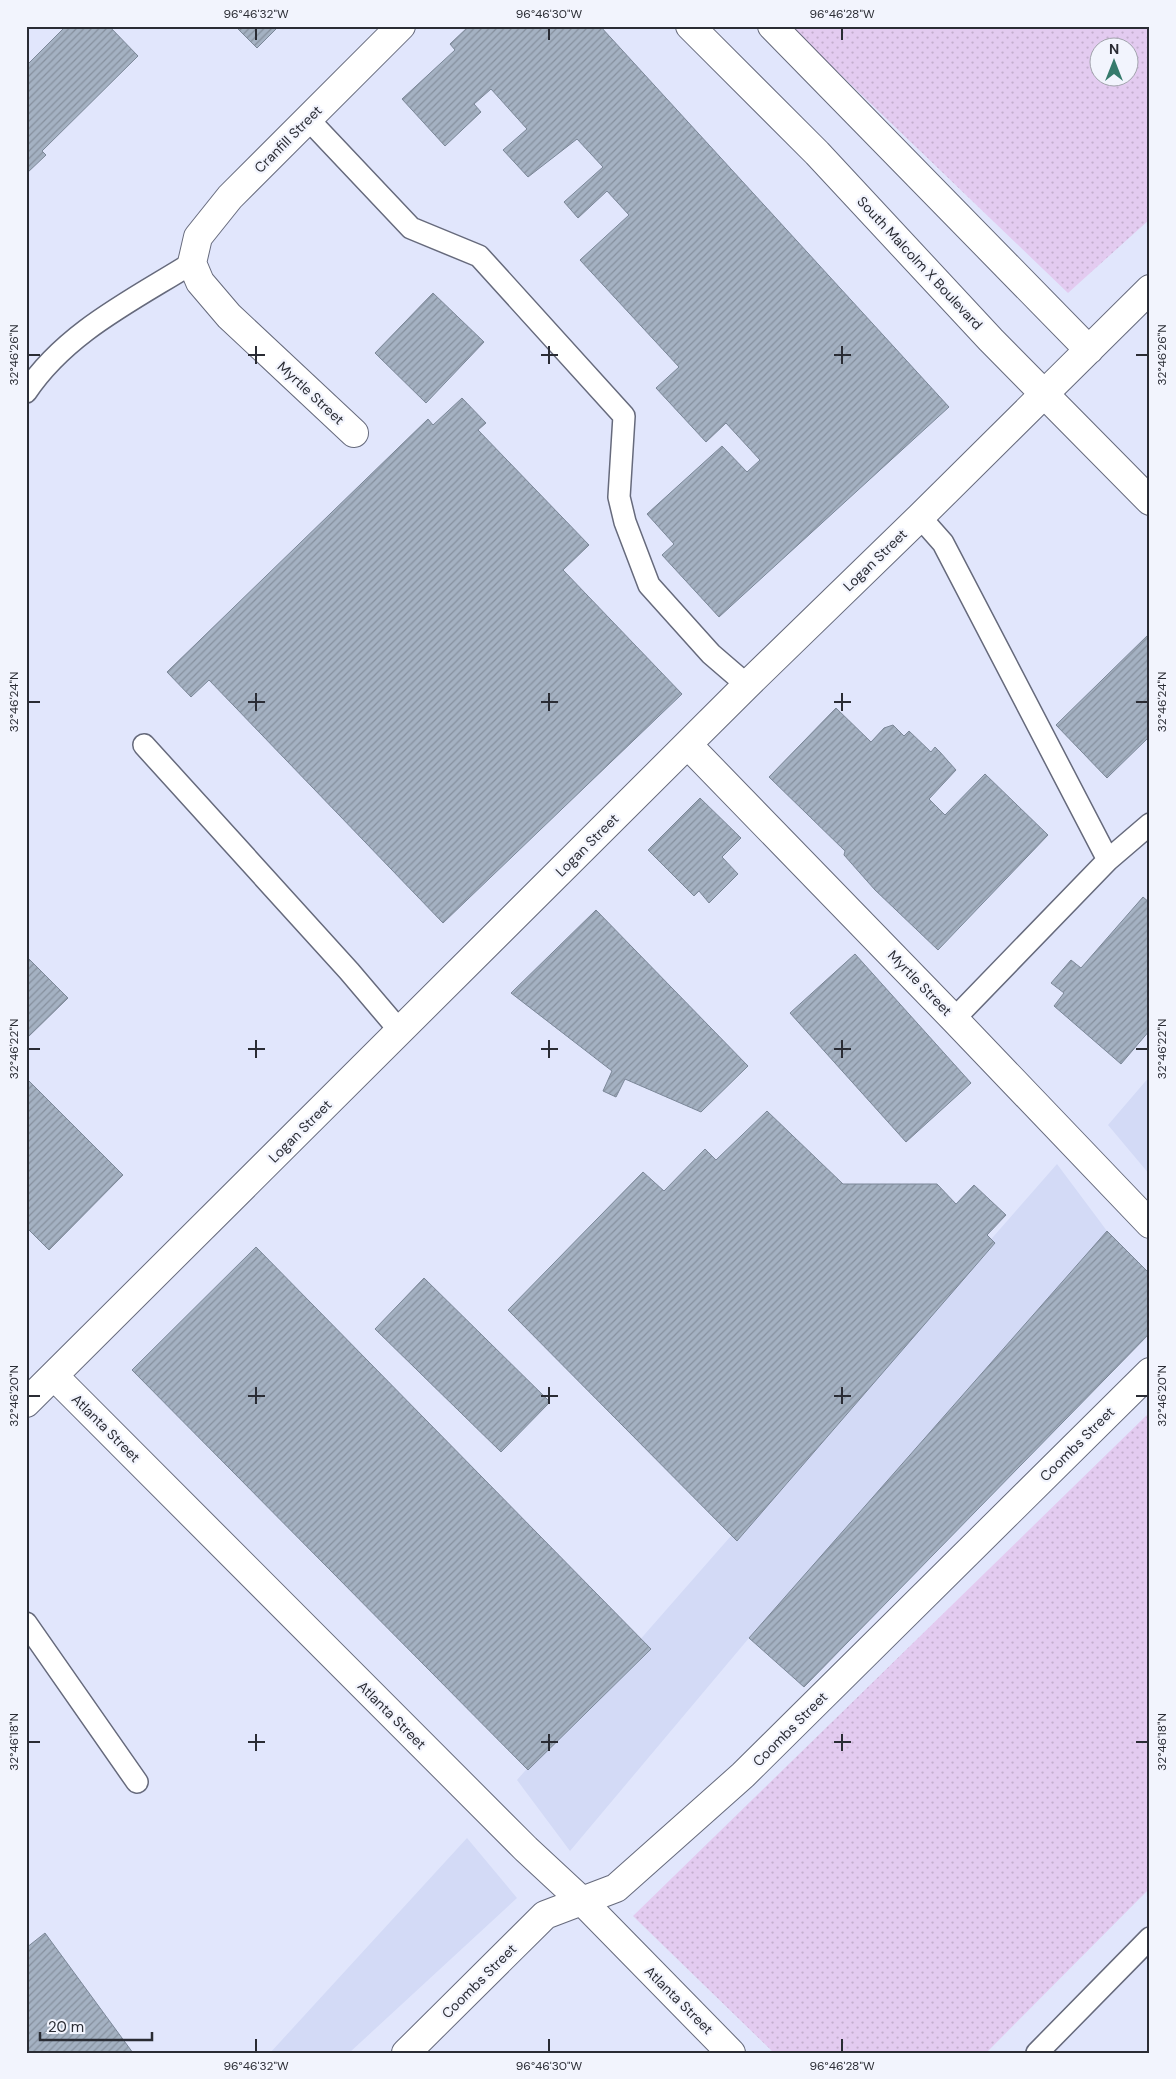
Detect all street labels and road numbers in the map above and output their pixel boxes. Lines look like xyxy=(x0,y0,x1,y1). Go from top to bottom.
street label: Cranfill Street xyxy=(250,101,326,177)
street label: South Malcolm X Boulevard xyxy=(853,193,987,333)
street label: Myrtle Street xyxy=(274,358,348,428)
street label: Logan Street xyxy=(839,525,911,595)
street label: Logan Street xyxy=(552,810,622,880)
street label: Myrtle Street xyxy=(884,946,956,1020)
street label: Logan Street xyxy=(265,1096,335,1166)
street label: Atlanta Street xyxy=(68,1390,144,1466)
street label: Coombs Street xyxy=(1036,1403,1118,1485)
street label: Atlanta Street xyxy=(354,1677,430,1753)
street label: Coombs Street xyxy=(749,1688,831,1770)
street label: Coombs Street xyxy=(438,1940,520,2022)
street label: Atlanta Street xyxy=(641,1962,717,2038)

